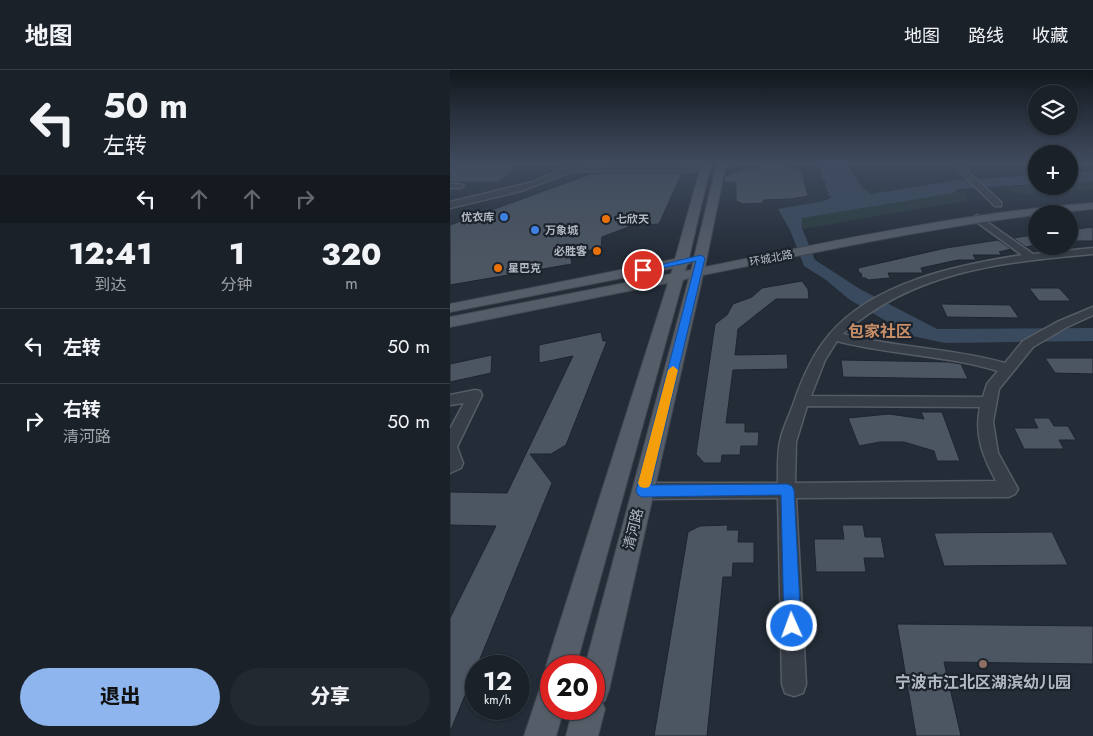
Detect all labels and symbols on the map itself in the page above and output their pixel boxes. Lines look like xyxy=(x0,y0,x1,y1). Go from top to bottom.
place label: 优衣库 xyxy=(461,209,494,225)
marker: 优衣库 xyxy=(498,211,510,223)
place label: 七欣天 xyxy=(616,211,649,227)
marker: 七欣天 xyxy=(600,213,612,225)
place label: 万象城 xyxy=(545,222,579,238)
marker: 万象城 xyxy=(529,224,541,236)
place label: 必胜客 xyxy=(554,243,587,259)
marker: 必胜客 xyxy=(591,245,603,257)
street label: 环城北路 xyxy=(748,246,794,270)
pin xyxy=(622,249,664,291)
place label: 星巴克 xyxy=(508,260,541,276)
marker: 星巴克 xyxy=(492,262,504,274)
district label: 包家社区 xyxy=(848,320,912,343)
street label: 清河路 xyxy=(618,506,648,552)
position arrow xyxy=(765,599,817,651)
speed limit sign: 20 xyxy=(540,655,605,720)
marker: 宁波市江北区湖滨幼儿园 xyxy=(977,658,989,670)
place label: 宁波市江北区湖滨幼儿园 xyxy=(895,671,1071,694)

